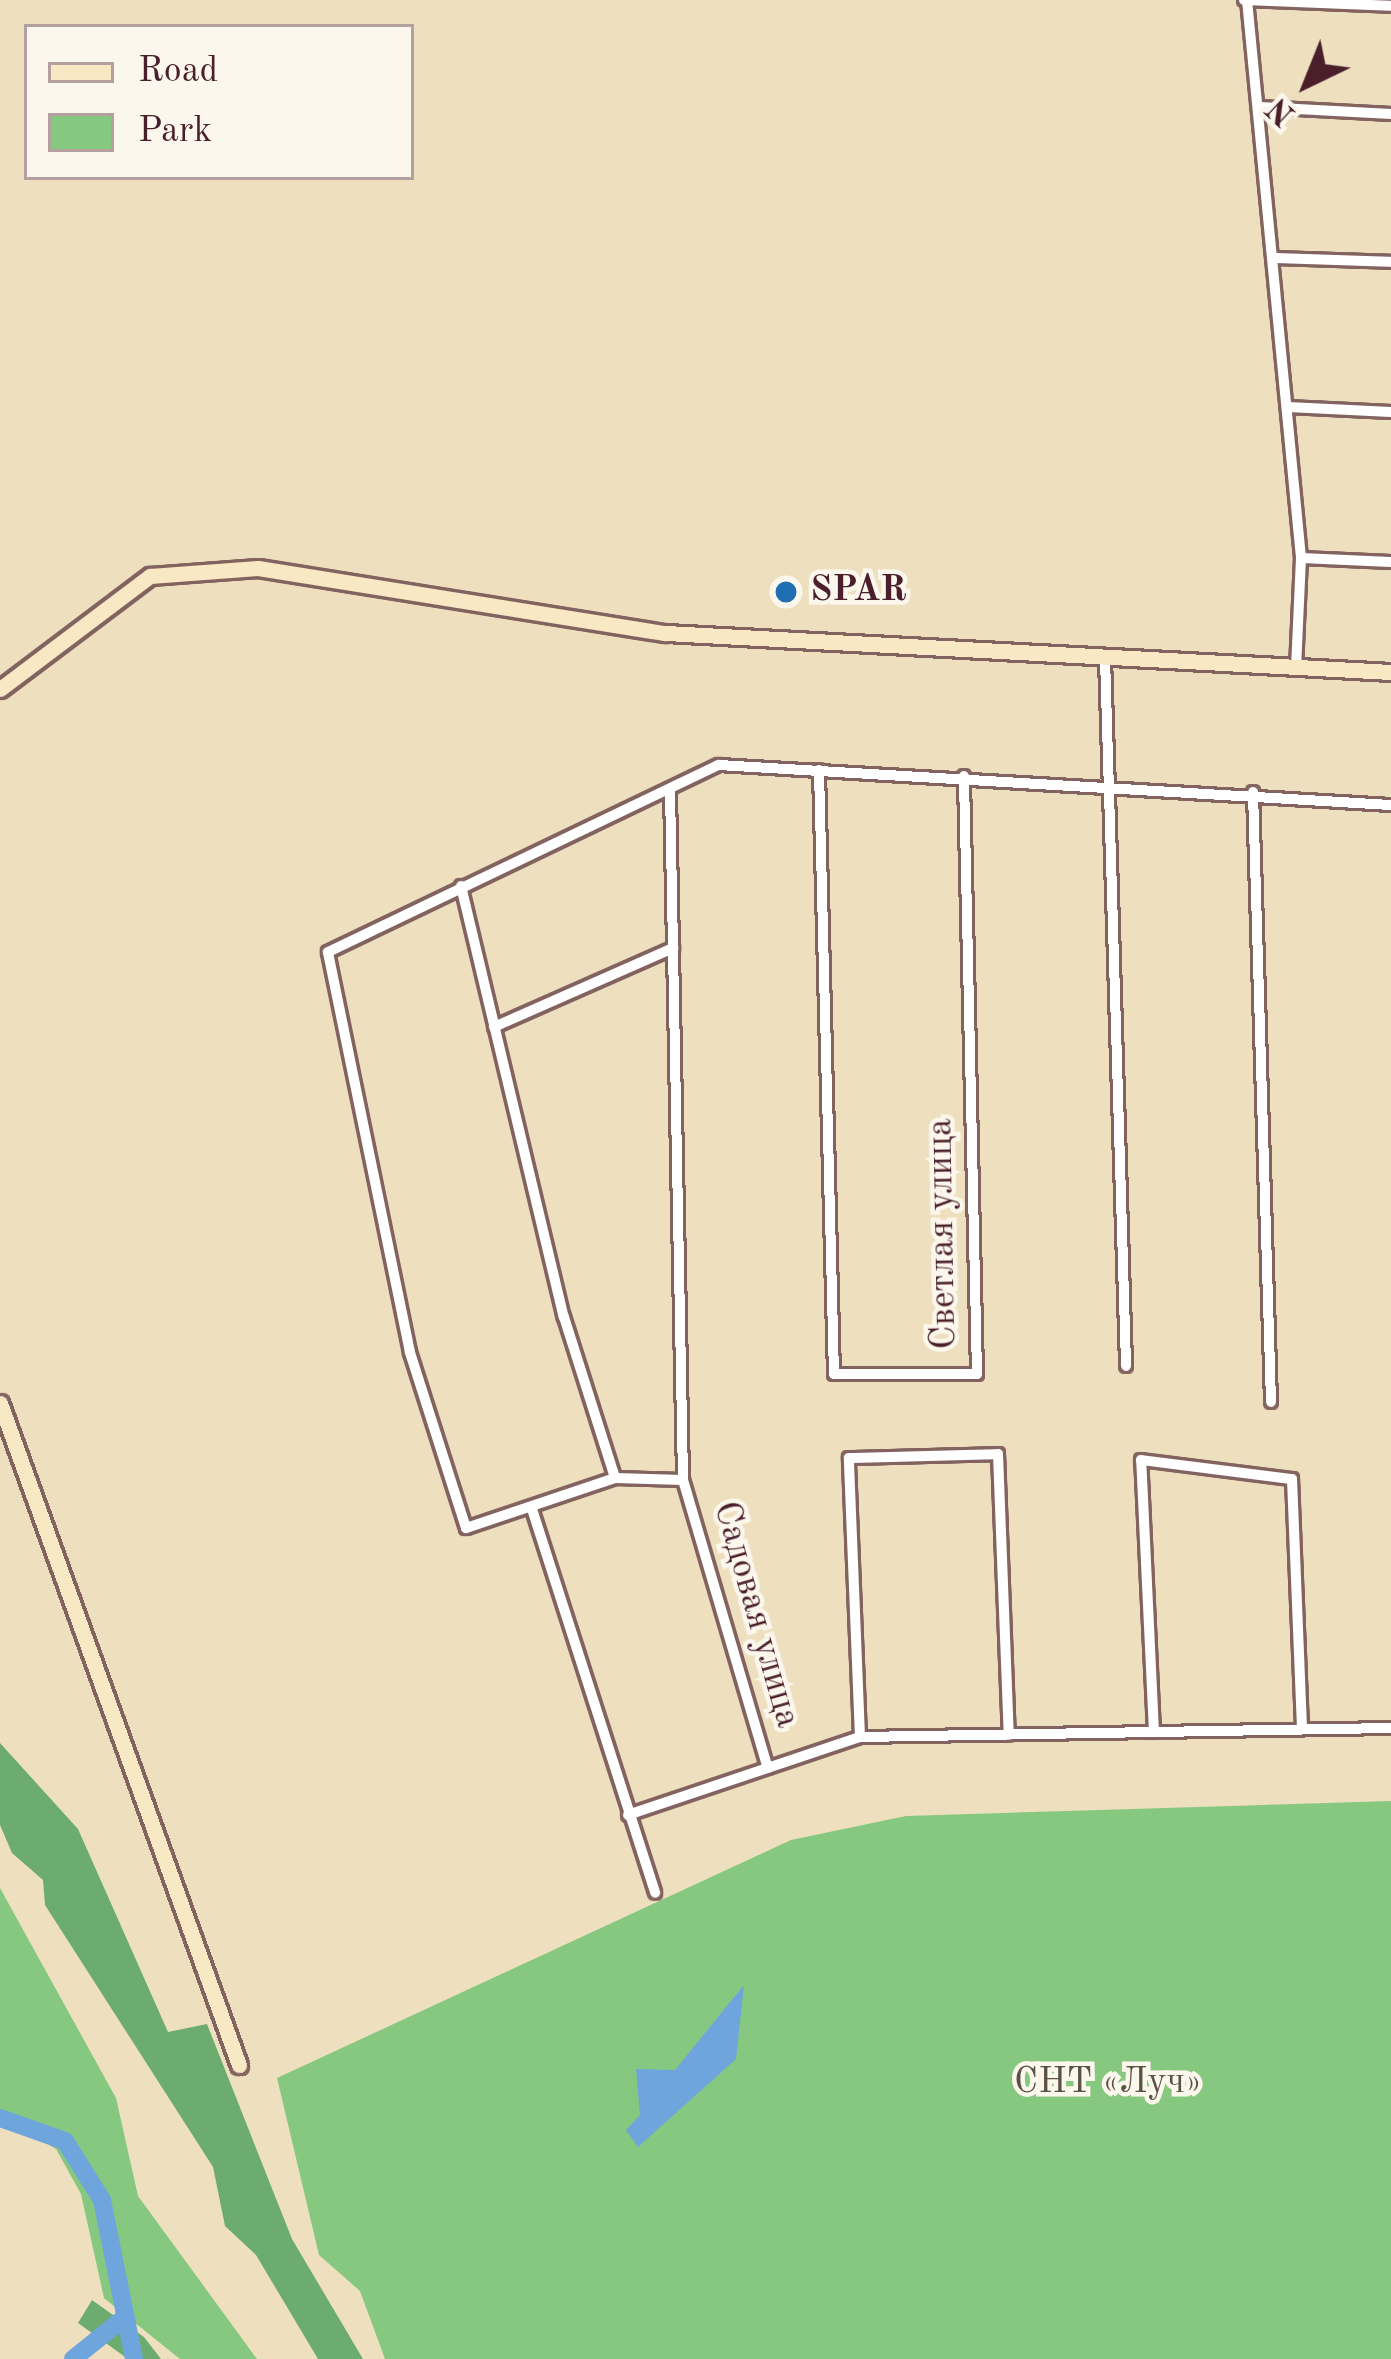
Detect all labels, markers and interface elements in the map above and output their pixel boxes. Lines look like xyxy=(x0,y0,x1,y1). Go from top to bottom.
legend xyxy=(24,24,414,180)
north arrow xyxy=(1247,24,1367,144)
text: Road xyxy=(138,54,218,90)
text: N xyxy=(1262,90,1303,131)
text: Park xyxy=(138,114,212,150)
place label: SPAR xyxy=(810,570,907,614)
marker: SPAR xyxy=(773,579,799,605)
street label: Светлая улица xyxy=(920,1118,968,1350)
street label: Садовая улица xyxy=(702,1497,808,1733)
park label: СНТ «Луч» xyxy=(1014,2062,1202,2106)

